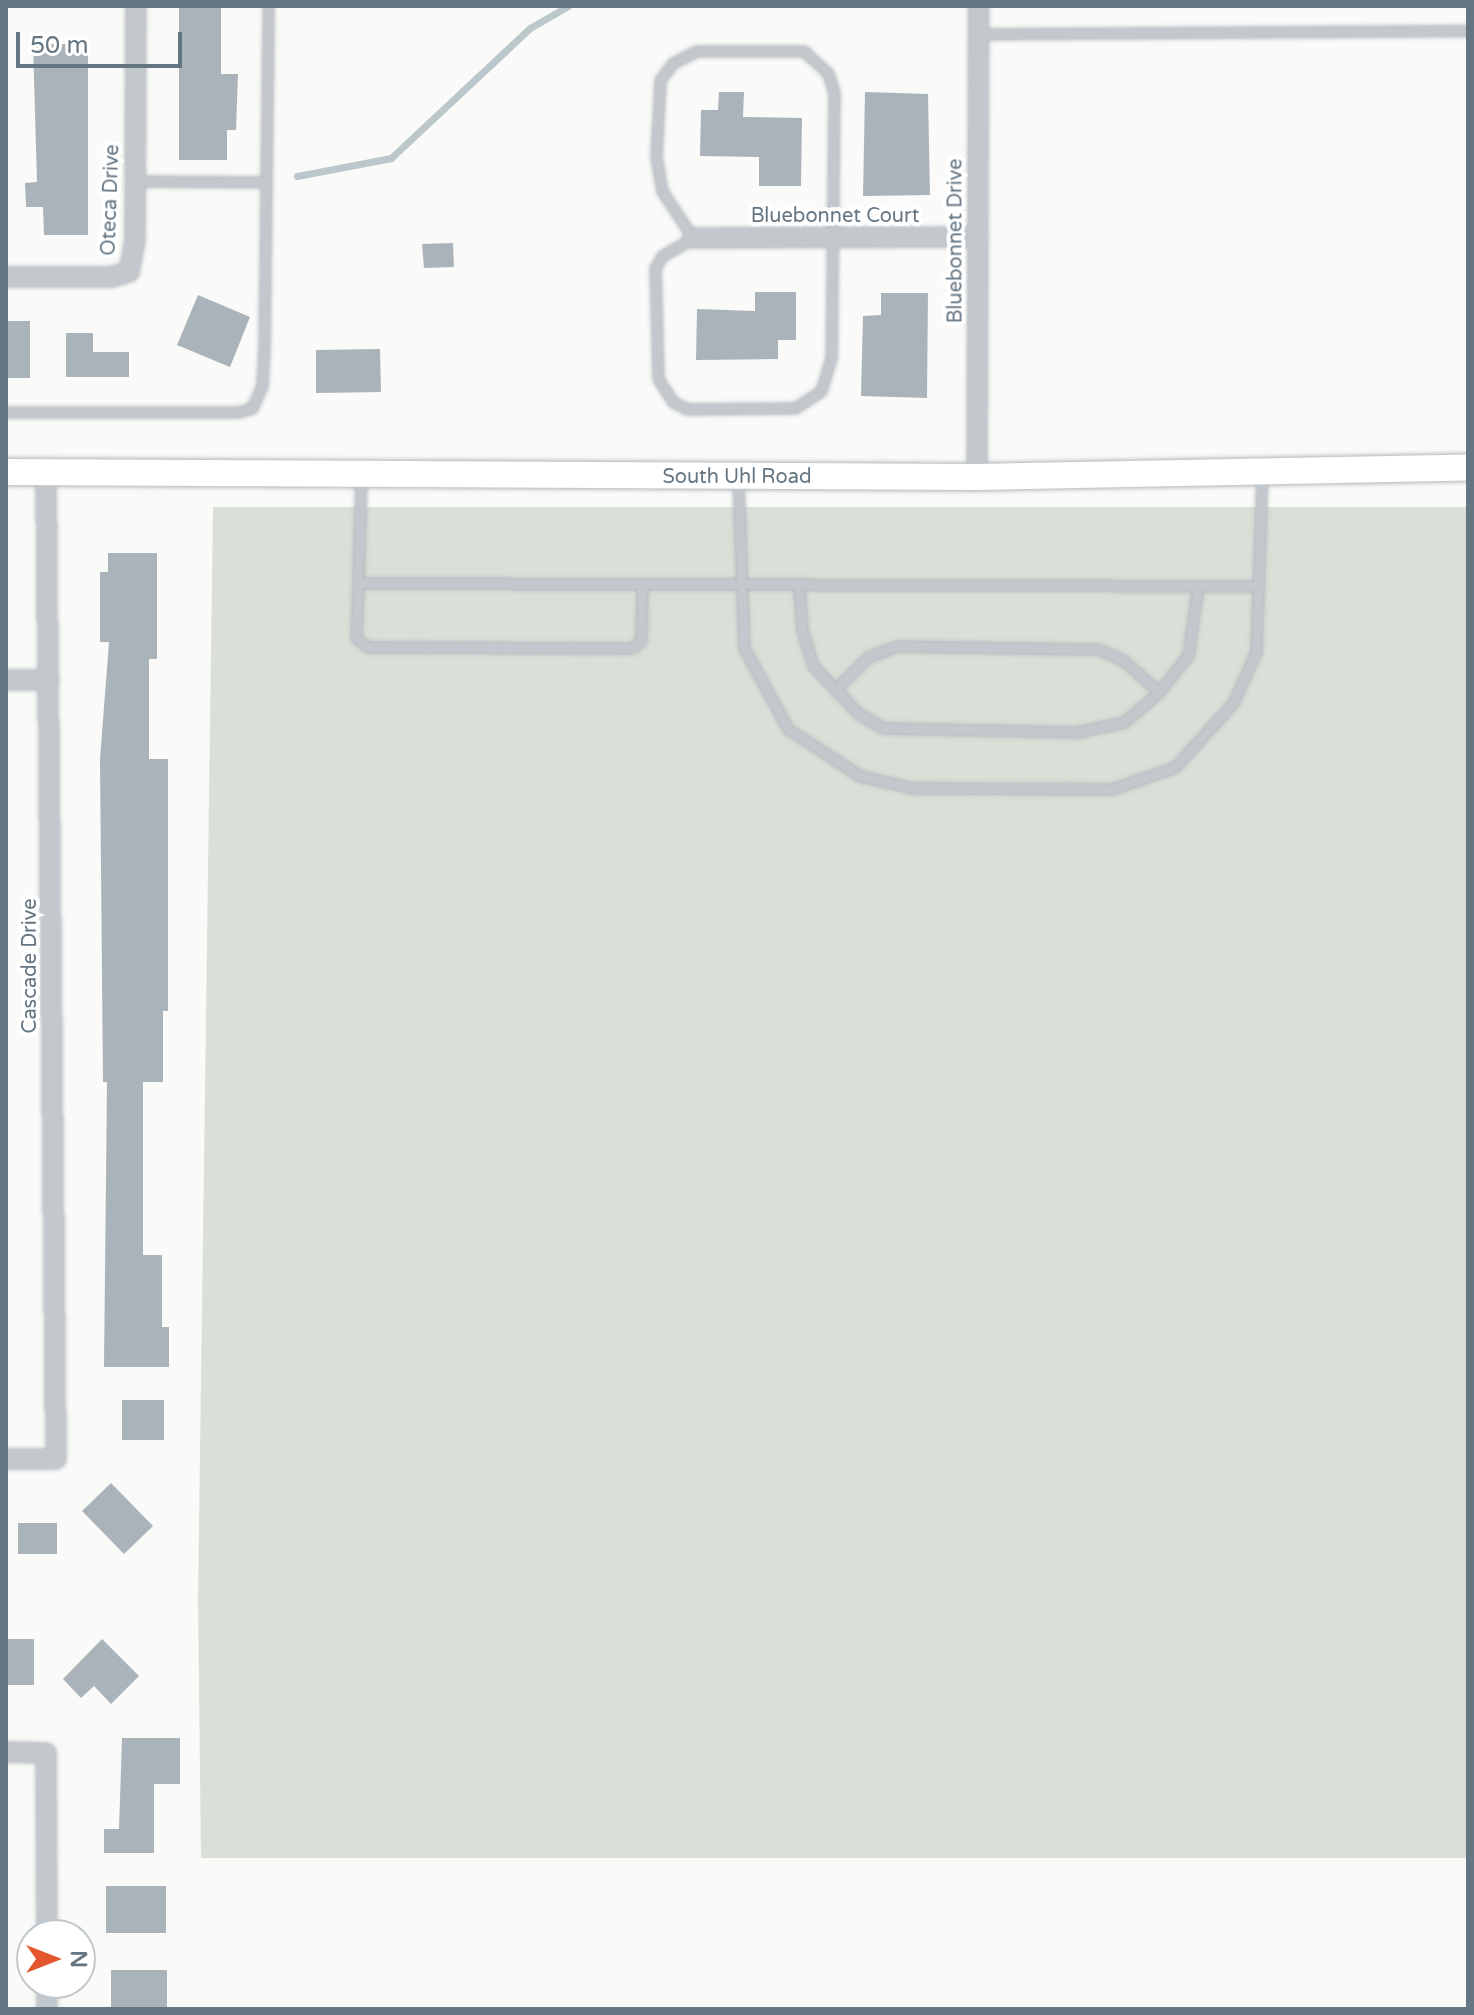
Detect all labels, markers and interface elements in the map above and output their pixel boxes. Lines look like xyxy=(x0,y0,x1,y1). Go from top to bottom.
scale bar xyxy=(20,16,186,66)
text: 50 m xyxy=(30,31,88,60)
street label: Oteca Drive xyxy=(97,144,125,256)
street label: Bluebonnet Drive xyxy=(944,159,968,323)
street label: Bluebonnet Court xyxy=(751,204,919,228)
street label: South Uhl Road xyxy=(662,465,812,489)
street label: Cascade Drive xyxy=(18,898,42,1034)
north arrow xyxy=(16,1919,96,1999)
text: N xyxy=(65,1950,91,1968)

